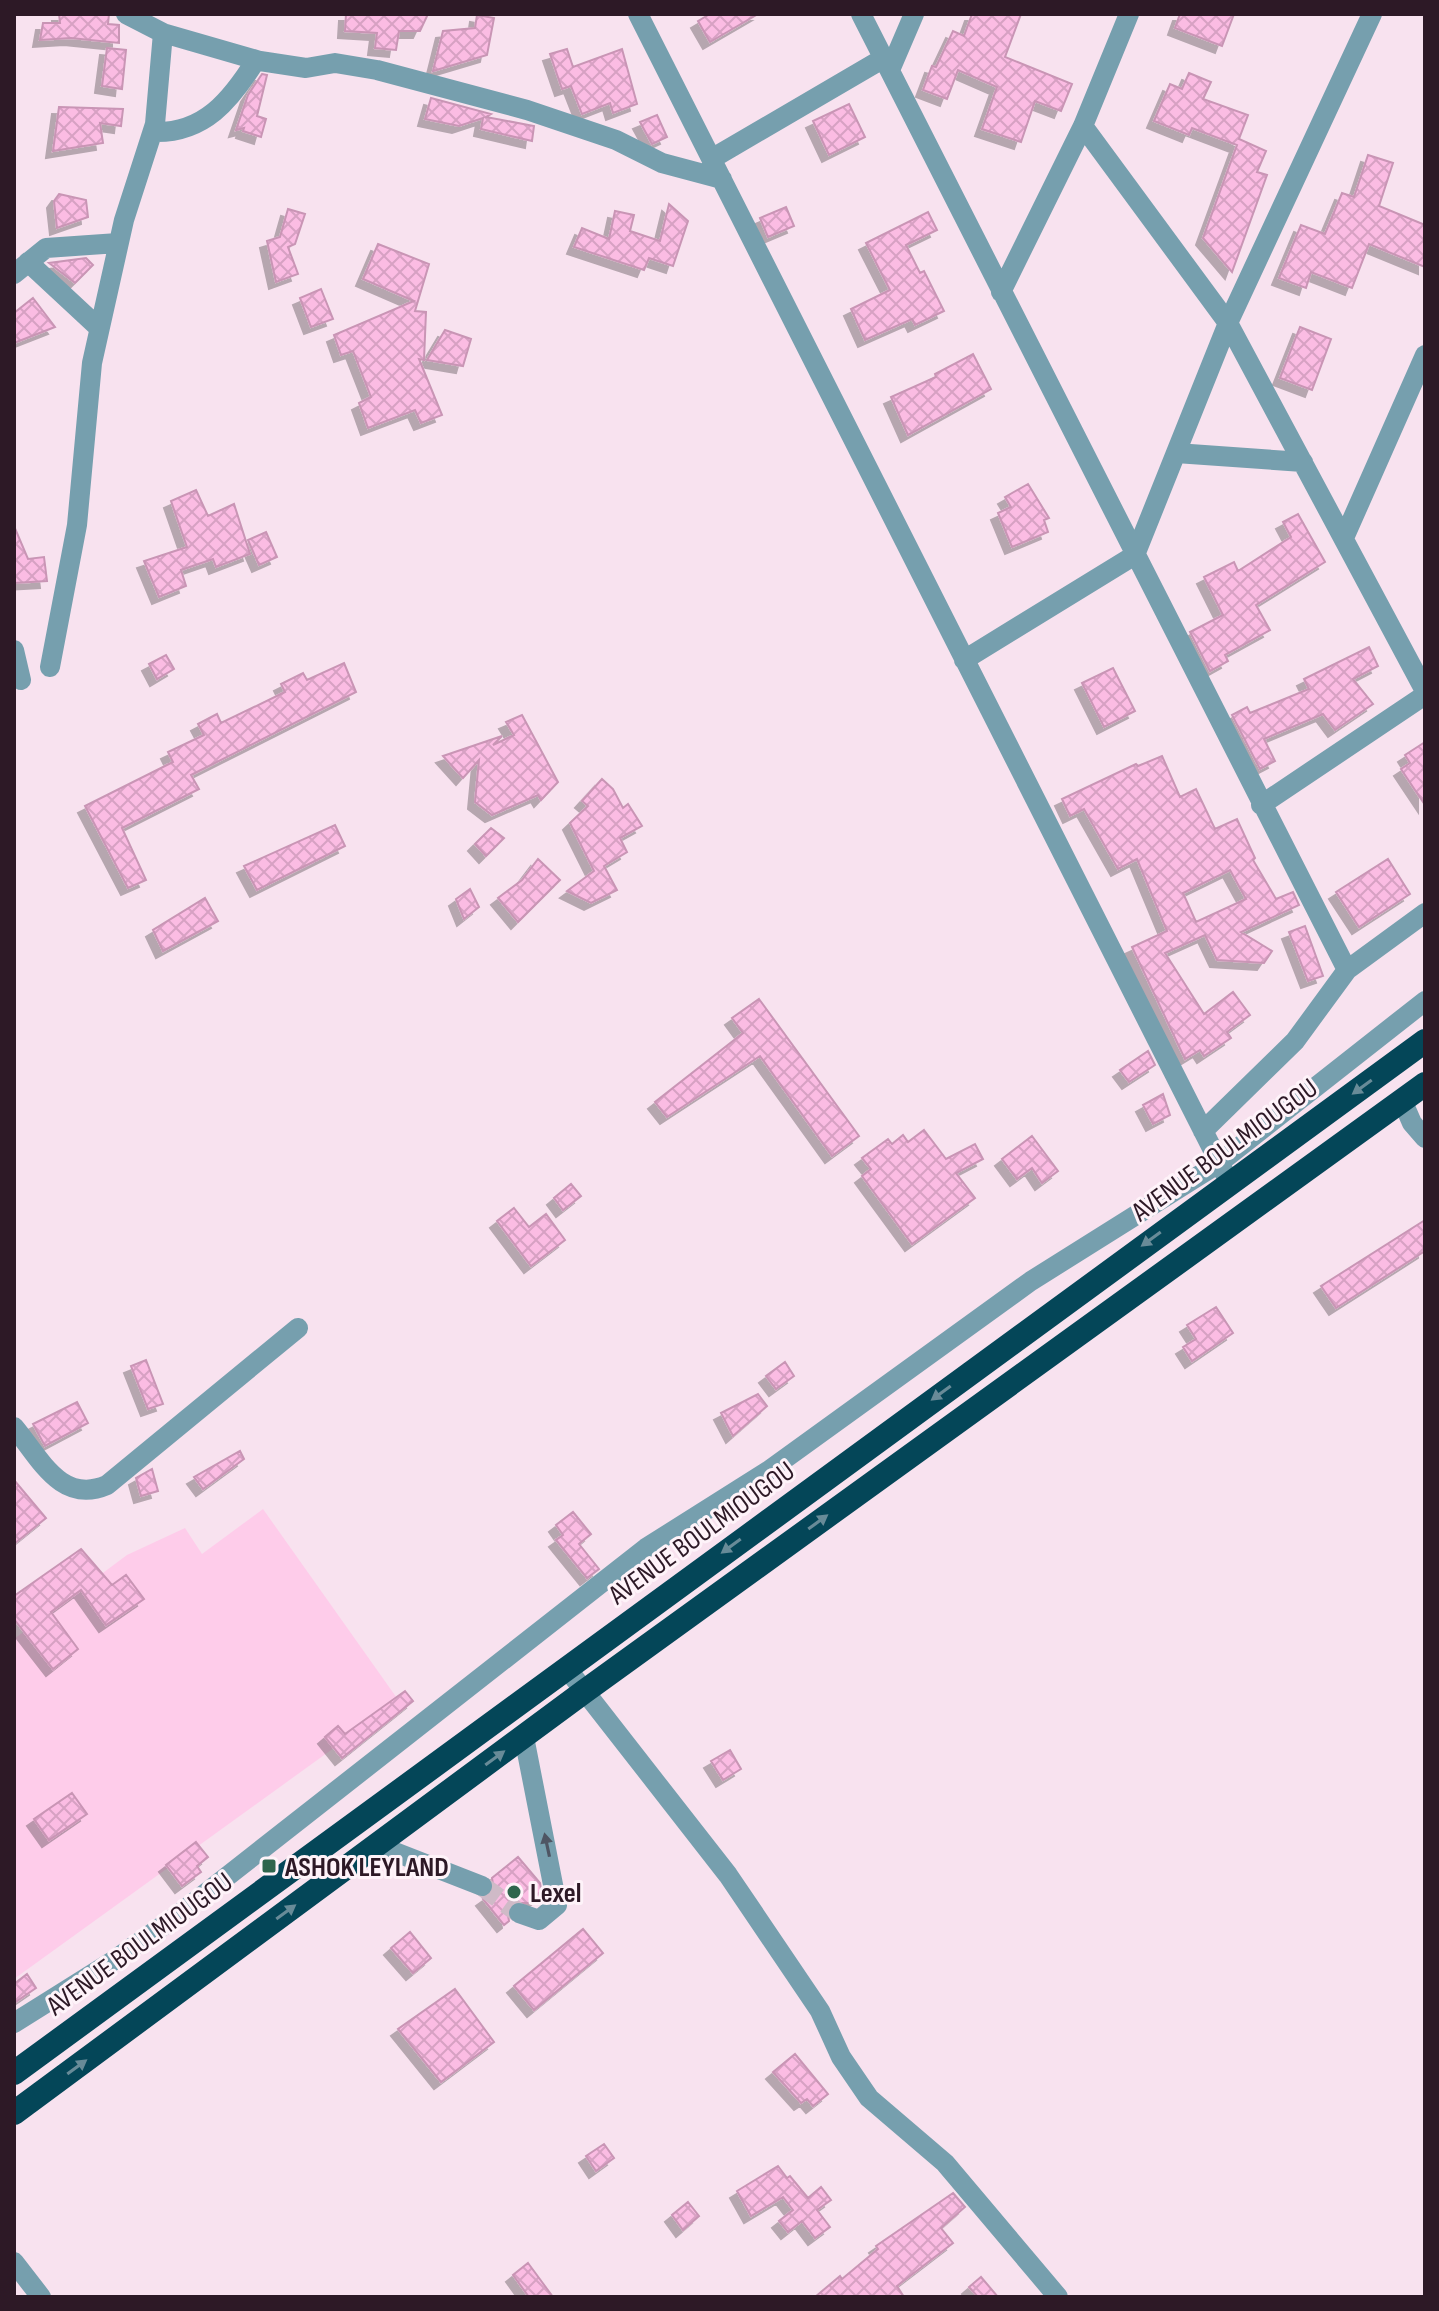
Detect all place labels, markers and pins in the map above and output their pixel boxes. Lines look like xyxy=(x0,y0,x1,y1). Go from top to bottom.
place label: ASHOK LEYLAND xyxy=(284,1851,449,1884)
marker: ASHOK LEYLAND xyxy=(260,1857,278,1875)
place label: Lexel xyxy=(530,1877,581,1910)
marker: Lexel xyxy=(505,1883,523,1901)

